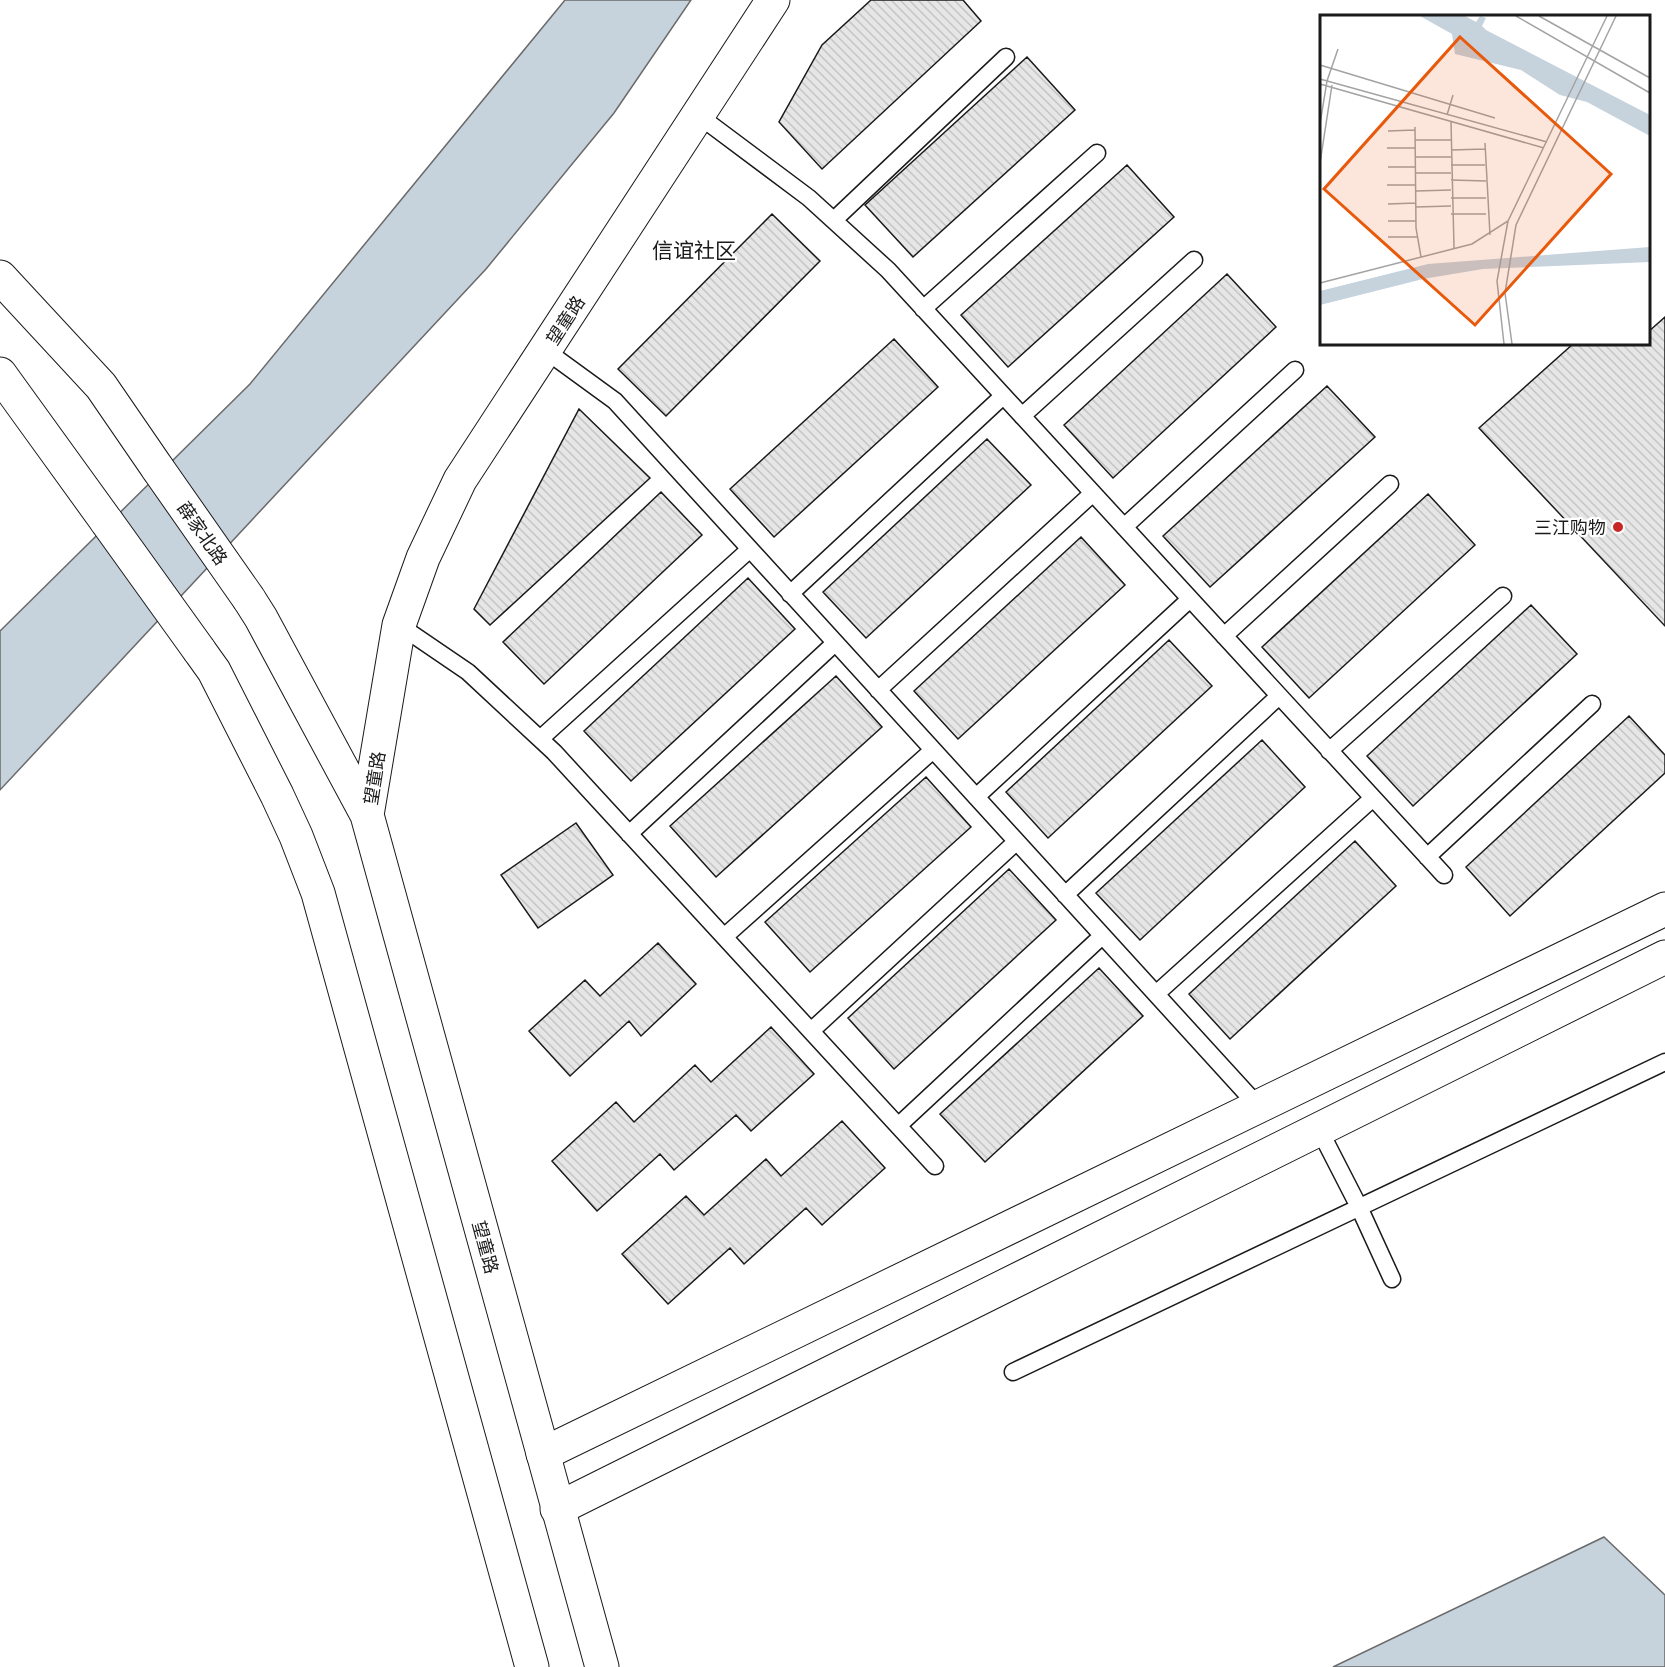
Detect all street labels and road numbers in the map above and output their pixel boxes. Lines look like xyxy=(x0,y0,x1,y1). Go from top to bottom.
street label: 望童路 xyxy=(540,291,590,349)
street label: 薛家北路 xyxy=(173,497,233,569)
street label: 望童路 xyxy=(358,749,390,807)
street label: 望童路 xyxy=(467,1218,505,1276)

